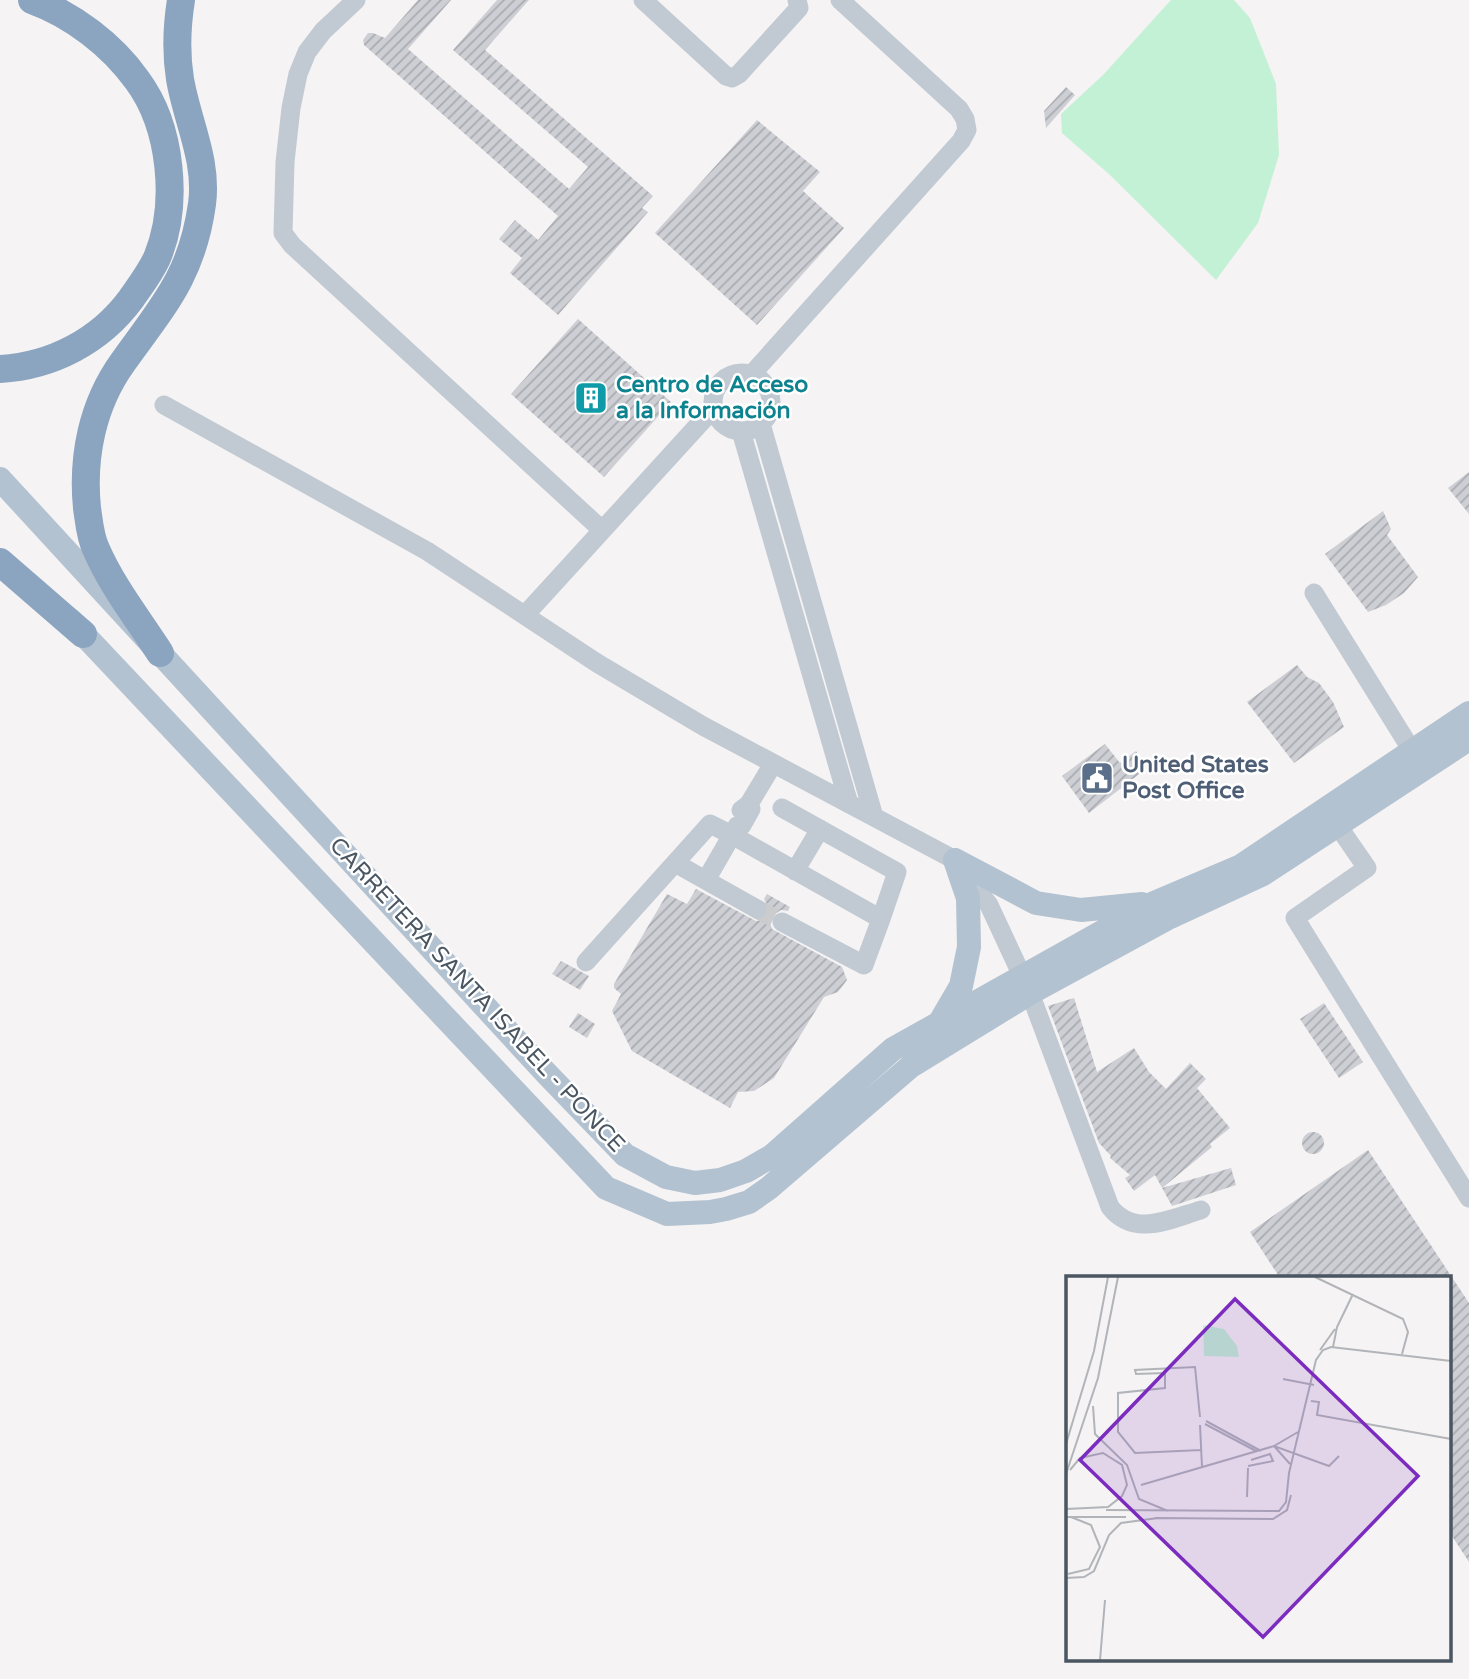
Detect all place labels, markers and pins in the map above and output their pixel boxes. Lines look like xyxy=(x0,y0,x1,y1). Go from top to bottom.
place label: Centro de Acceso a la Información xyxy=(616,371,808,425)
building icon: Centro de Acceso a la Información xyxy=(572,379,610,417)
place label: United States Post Office xyxy=(1122,751,1269,805)
public building icon: United States Post Office xyxy=(1078,759,1116,797)

